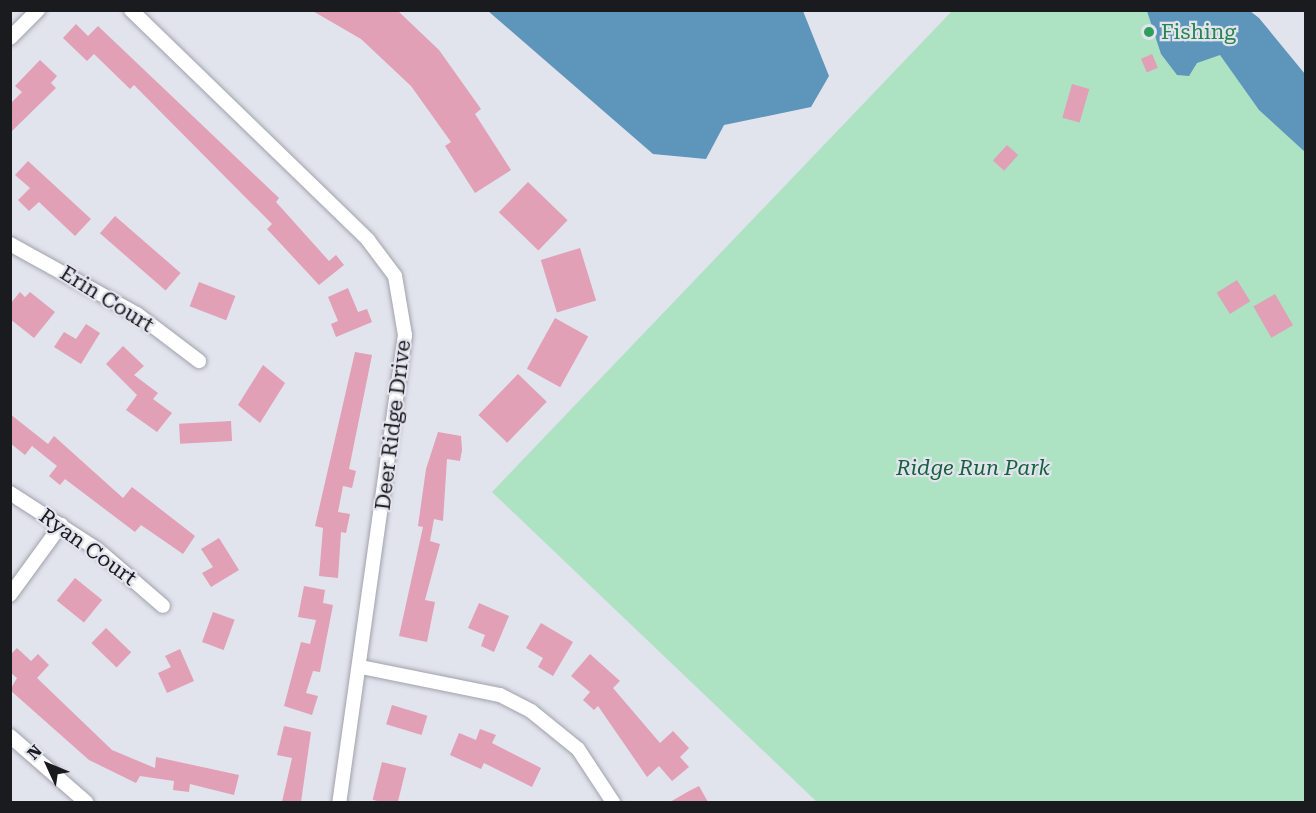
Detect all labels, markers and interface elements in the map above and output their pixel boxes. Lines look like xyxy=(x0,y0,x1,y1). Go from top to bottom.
place label: Fishing xyxy=(1161,19,1236,45)
marker: Fishing xyxy=(1142,25,1156,39)
street label: Erin Court xyxy=(56,260,158,338)
street label: Deer Ridge Drive xyxy=(370,338,416,512)
park label: Ridge Run Park xyxy=(896,455,1050,481)
street label: Ryan Court xyxy=(34,503,142,591)
north arrow xyxy=(18,735,78,795)
text: N xyxy=(24,741,46,763)

